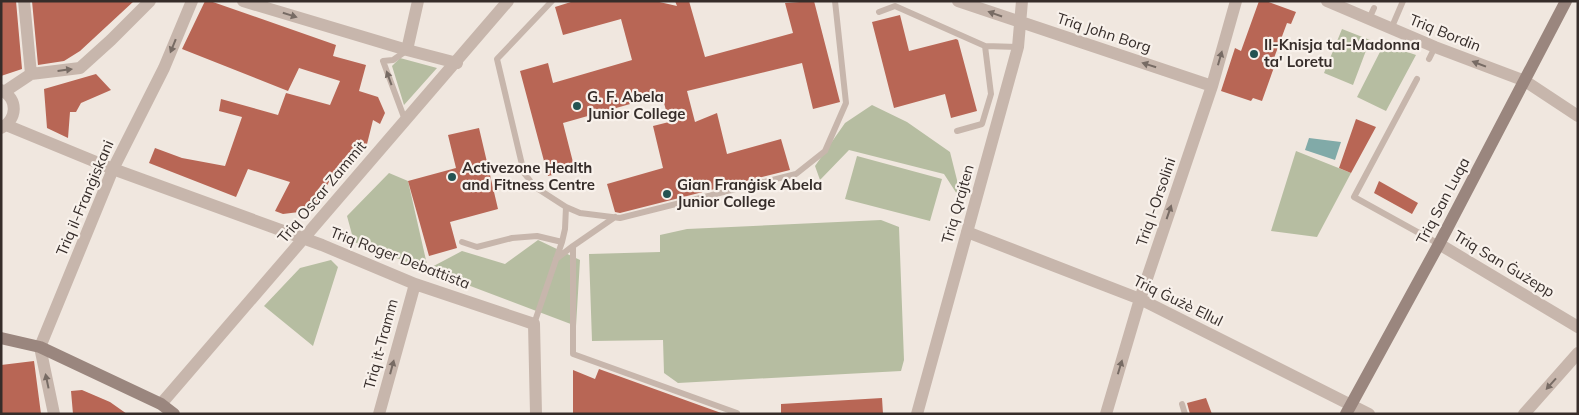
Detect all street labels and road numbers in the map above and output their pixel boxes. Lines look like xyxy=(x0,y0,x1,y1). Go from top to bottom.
street label: Triq John Borg xyxy=(1055,8,1154,57)
street label: Triq Bordin xyxy=(1407,10,1484,55)
street label: Triq il-Franġiskani xyxy=(52,137,117,259)
street label: Triq Oscar Zammit xyxy=(273,137,370,247)
street label: Triq San Luqa xyxy=(1412,154,1473,247)
street label: Triq l-Orsolini xyxy=(1132,155,1180,249)
street label: Triq Qrajten xyxy=(937,162,978,246)
street label: Triq Roger Debattista xyxy=(328,222,473,293)
street label: Triq San Ġużepp xyxy=(1450,226,1558,301)
street label: Triq Ġużè Ellul xyxy=(1130,271,1226,330)
street label: Triq it-Tramm xyxy=(359,297,402,391)

